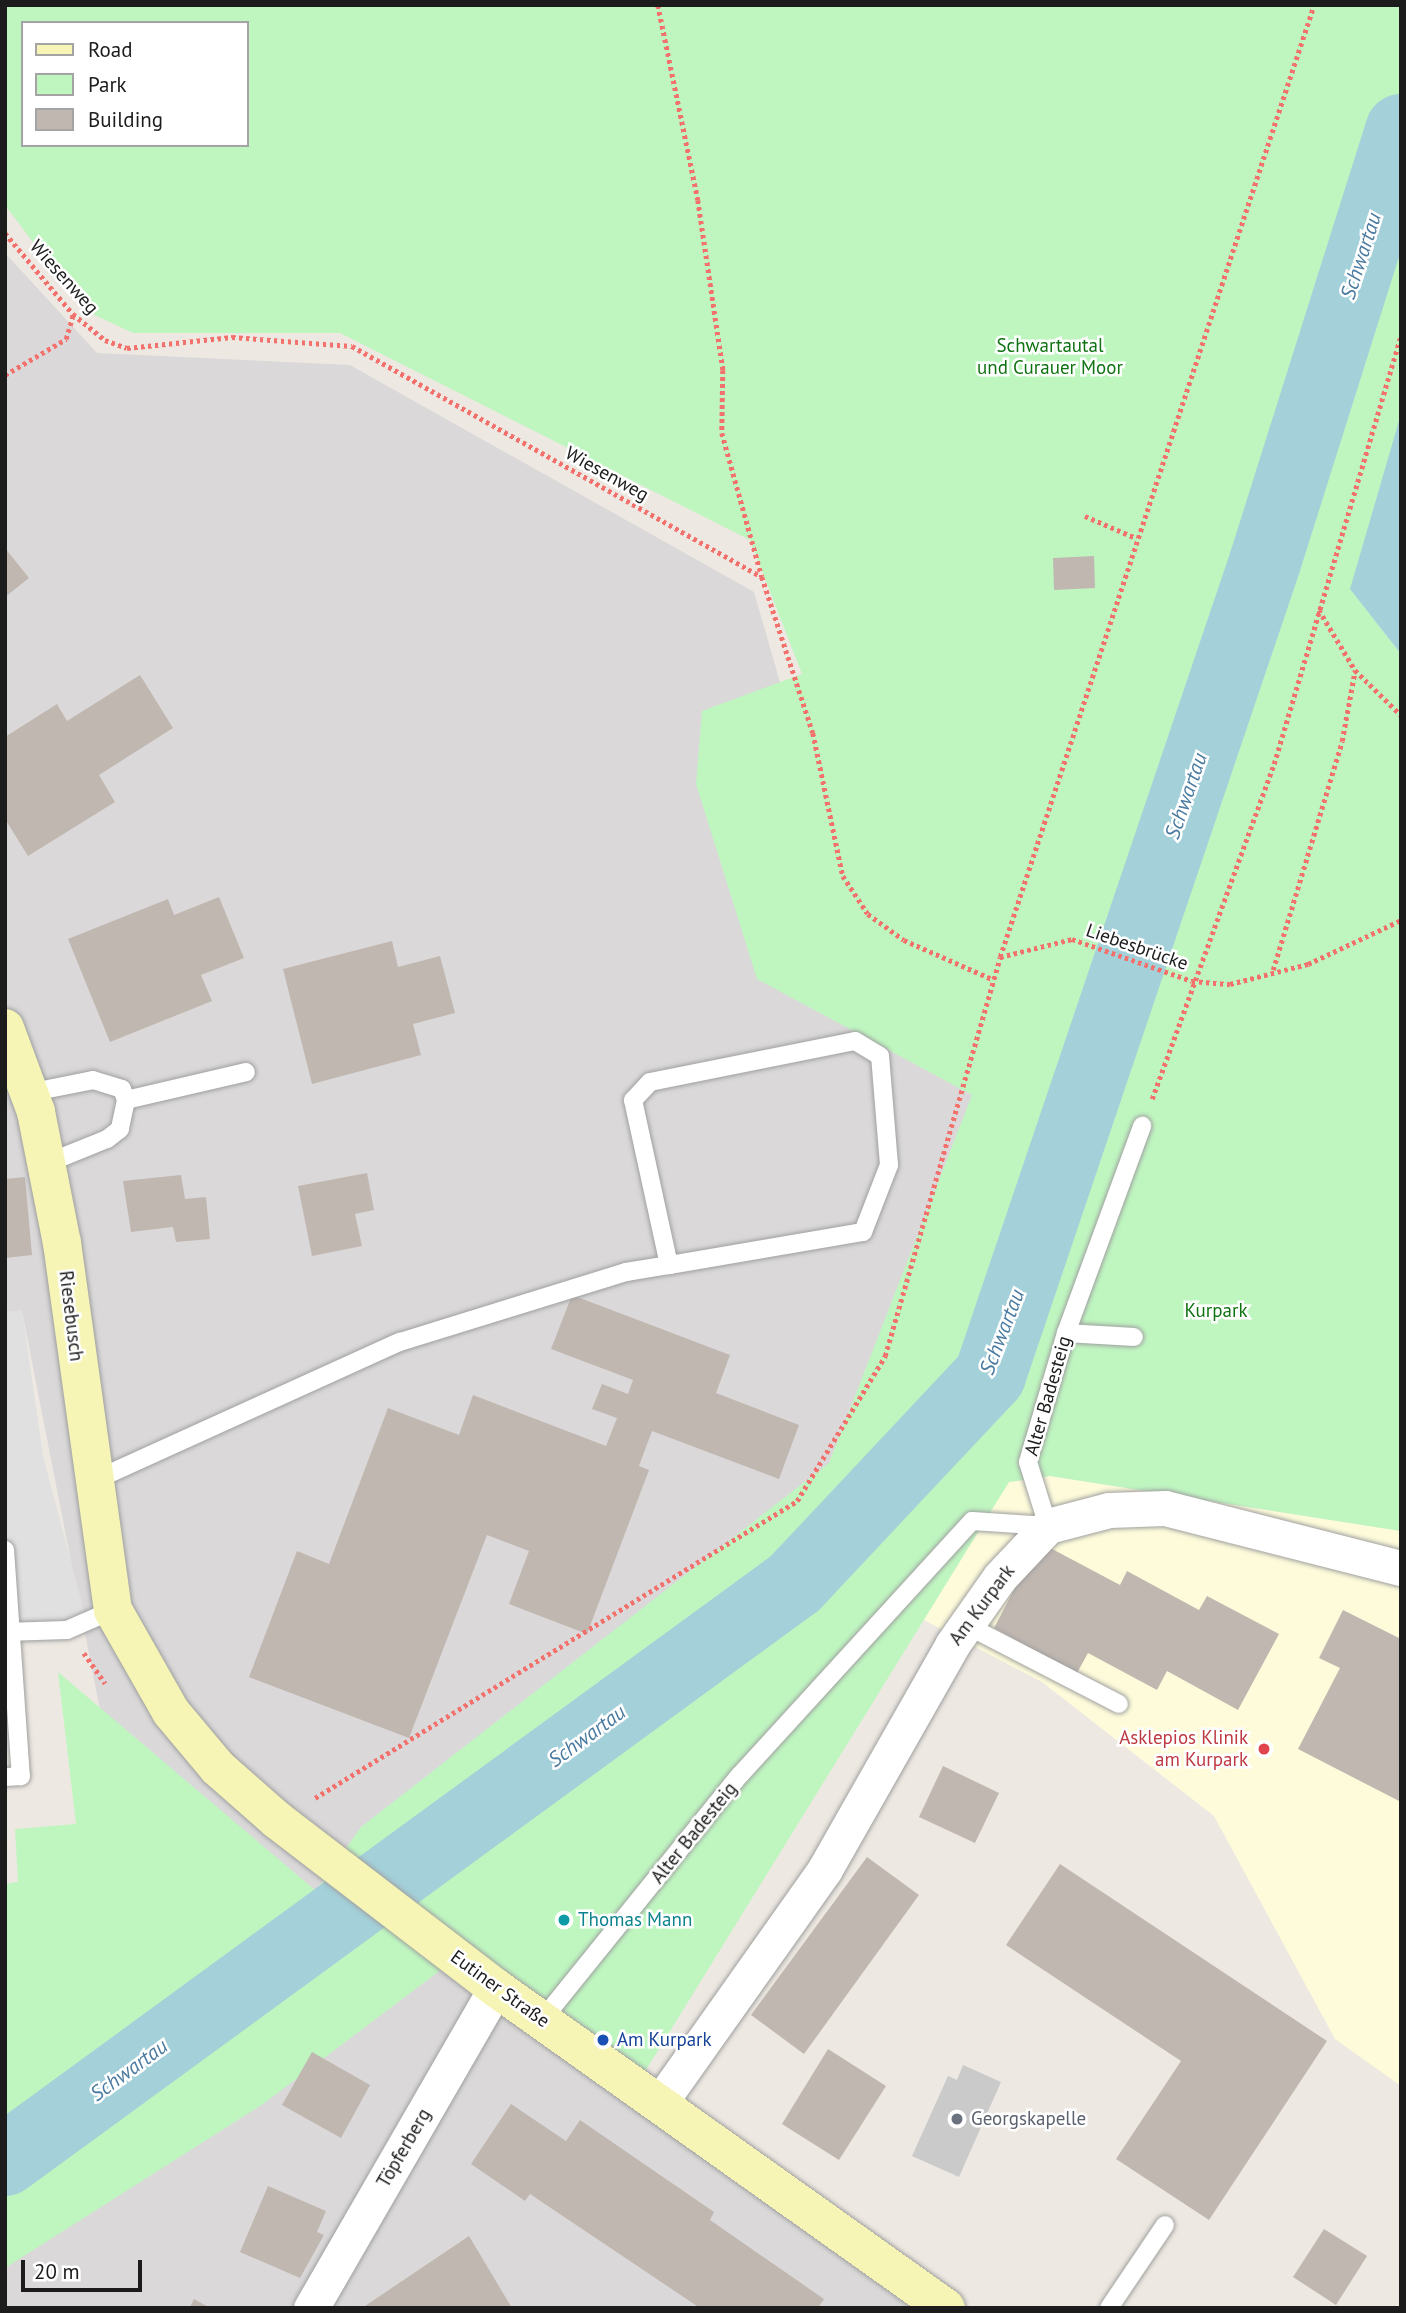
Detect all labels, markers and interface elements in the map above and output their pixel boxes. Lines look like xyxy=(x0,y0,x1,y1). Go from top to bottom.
legend xyxy=(21,21,248,147)
text: Road xyxy=(88,36,132,63)
text: Park xyxy=(88,71,127,98)
text: Building xyxy=(88,106,163,133)
water label: Schwartau xyxy=(1335,210,1387,302)
street label: Wiesenweg xyxy=(25,235,103,319)
park label: Schwartautal und Curauer Moor xyxy=(977,335,1123,379)
street label: Wiesenweg xyxy=(561,442,653,506)
water label: Schwartau xyxy=(1160,750,1212,842)
street label: Liebesbrücke xyxy=(1083,919,1191,975)
street label: Riesebusch xyxy=(54,1269,88,1363)
water label: Schwartau xyxy=(974,1286,1030,1378)
park label: Kurpark xyxy=(1184,1300,1248,1322)
street label: Alter Badesteig xyxy=(1020,1333,1076,1459)
street label: Am Kurpark xyxy=(944,1560,1020,1650)
water label: Schwartau xyxy=(543,1699,631,1773)
place label: Asklepios Klinik am Kurpark xyxy=(1119,1727,1248,1771)
marker: Asklepios Klinik am Kurpark xyxy=(1254,1739,1274,1759)
street label: Alter Badesteig xyxy=(646,1778,742,1888)
place label: Thomas Mann xyxy=(578,1909,692,1931)
marker: Thomas Mann xyxy=(556,1912,572,1928)
street label: Eutiner Straße xyxy=(446,1945,554,2033)
place label: Am Kurpark xyxy=(617,2029,712,2051)
marker: Am Kurpark xyxy=(595,2032,611,2048)
water label: Schwartau xyxy=(85,2033,173,2107)
street label: Töpferberg xyxy=(372,2104,436,2192)
place label: Georgskapelle xyxy=(971,2108,1086,2130)
marker: Georgskapelle xyxy=(949,2111,965,2127)
scale bar xyxy=(24,2246,145,2290)
text: 20 m xyxy=(34,2258,80,2285)

